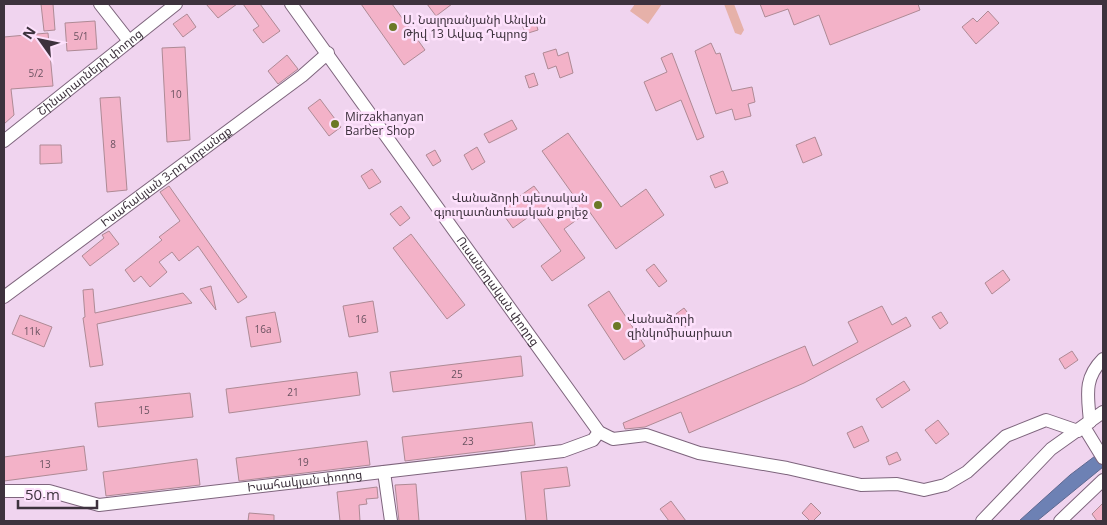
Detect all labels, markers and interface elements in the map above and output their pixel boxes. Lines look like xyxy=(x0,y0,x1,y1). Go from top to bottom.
place label: Ս. Նալղռանյանի Անվան Թիվ 13 Ավագ Դպրոց xyxy=(403,11,546,42)
north arrow xyxy=(15,15,65,65)
marker: Ս. Նալղռանյանի Անվան Թիվ 13 Ավագ Դպրոց xyxy=(387,21,399,33)
text: N xyxy=(18,23,40,43)
street label: Շինարարների փողոց xyxy=(34,25,146,119)
house number: 5/1 xyxy=(73,29,89,43)
house number: 5/2 xyxy=(28,66,44,80)
house number: 10 xyxy=(170,87,182,101)
place label: Mirzakhanyan Barber Shop xyxy=(345,108,424,139)
marker: Mirzakhanyan Barber Shop xyxy=(329,118,341,130)
street label: Իսահակյան 3-րդ նրբանցք xyxy=(97,122,235,230)
house number: 8 xyxy=(110,137,116,151)
place label: Վանաձորի պետական գյուղատնտեսական քոլեջ xyxy=(434,189,588,220)
marker: Վանաձորի պետական գյուղատնտեսական քոլեջ xyxy=(592,199,604,211)
street label: Ուսանողական փողոց xyxy=(453,233,544,349)
place label: Վանաձորի զինկոմիսարիատ xyxy=(627,310,733,341)
house number: 16 xyxy=(355,312,367,326)
marker: Վանաձորի զինկոմիսարիատ xyxy=(611,320,623,332)
house number: 16a xyxy=(255,322,272,336)
house number: 11k xyxy=(24,324,41,338)
house number: 25 xyxy=(451,367,463,381)
house number: 21 xyxy=(287,385,299,399)
house number: 15 xyxy=(138,403,150,417)
house number: 23 xyxy=(462,434,474,448)
house number: 19 xyxy=(297,455,309,469)
house number: 13 xyxy=(39,457,51,471)
street label: Իսահակյան փողոց xyxy=(246,465,363,496)
scale bar xyxy=(18,478,96,510)
text: 50 m xyxy=(25,484,60,504)

